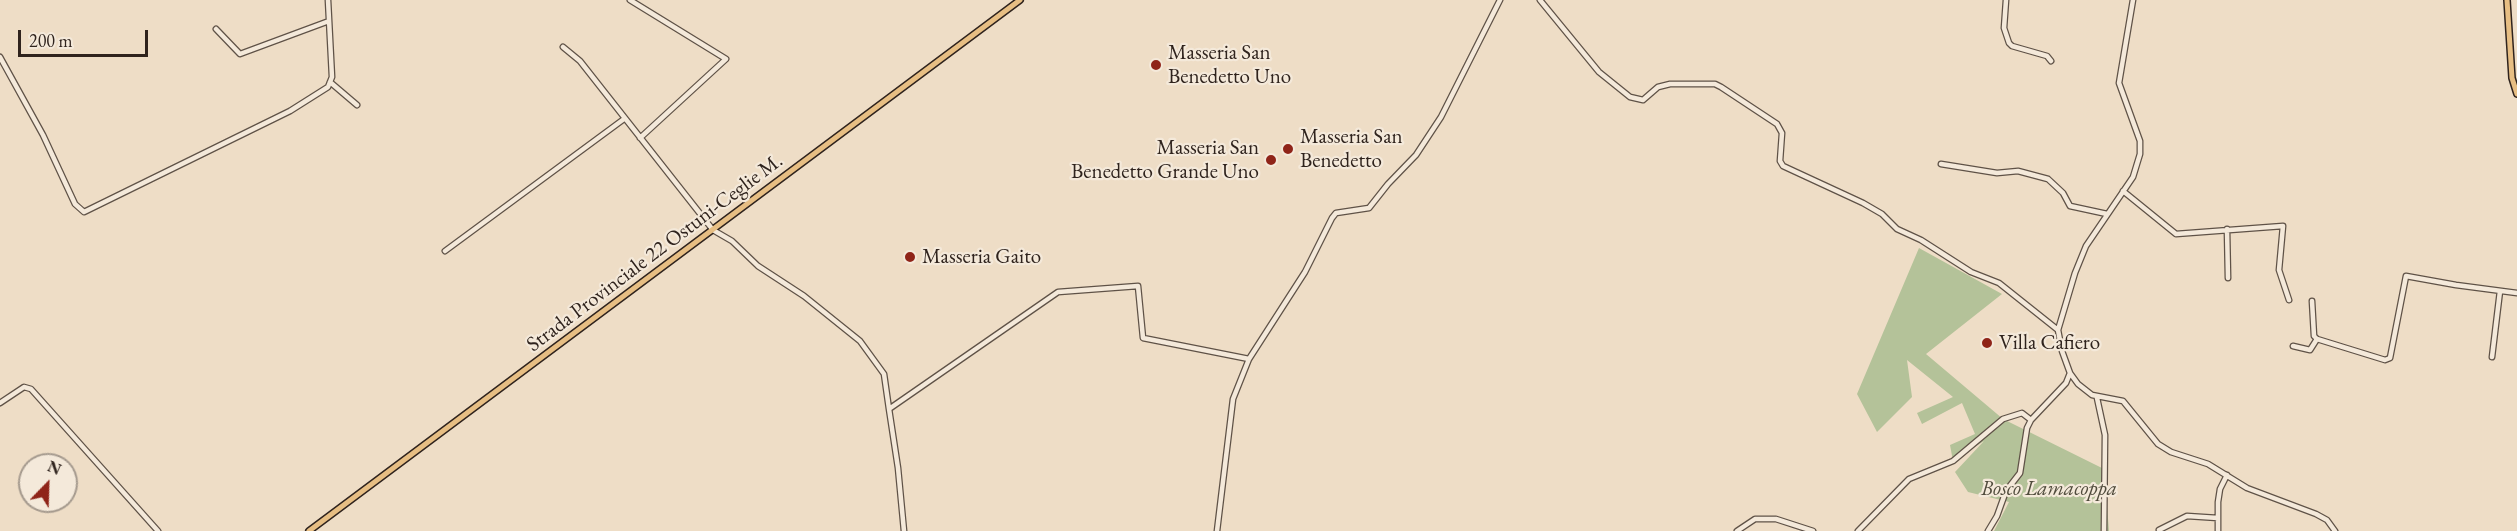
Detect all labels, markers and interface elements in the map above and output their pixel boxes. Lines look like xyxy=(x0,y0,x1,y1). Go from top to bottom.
scale bar xyxy=(21,18,152,56)
text: 200 m xyxy=(29,29,73,52)
place label: Masseria San Benedetto Uno xyxy=(1168,40,1291,90)
marker: Masseria San Benedetto Uno xyxy=(1149,58,1163,72)
place label: Masseria San Benedetto xyxy=(1300,124,1403,174)
place label: Masseria San Benedetto Grande Uno xyxy=(1071,135,1259,185)
marker: Masseria San Benedetto xyxy=(1281,142,1295,156)
street label: Strada Provinciale 22 Ostuni-Ceglie M. xyxy=(522,148,788,358)
marker: Masseria San Benedetto Grande Uno xyxy=(1264,153,1278,167)
place label: Masseria Gaito xyxy=(922,244,1041,270)
marker: Masseria Gaito xyxy=(903,250,917,264)
place label: Villa Cafiero xyxy=(1999,330,2100,356)
marker: Villa Cafiero xyxy=(1980,336,1994,350)
north arrow xyxy=(18,453,78,513)
text: N xyxy=(44,456,65,480)
park label: Bosco Lamacoppa xyxy=(1981,476,2117,502)

